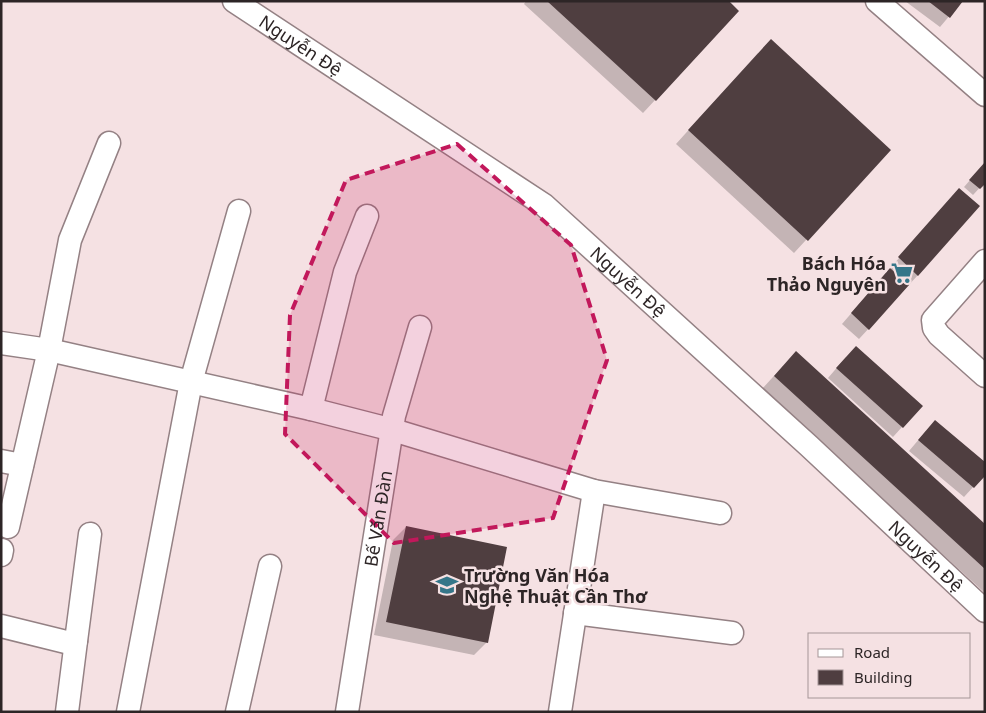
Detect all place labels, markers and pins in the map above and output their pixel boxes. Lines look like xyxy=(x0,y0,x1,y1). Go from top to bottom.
place label: Bách Hóa Thảo Nguyên xyxy=(767,251,886,296)
supermarket icon: Bách Hóa Thảo Nguyên xyxy=(889,260,915,286)
place label: Trường Văn Hóa Nghệ Thuật Cần Thơ xyxy=(464,563,648,608)
school or university icon: Trường Văn Hóa Nghệ Thuật Cần Thơ xyxy=(434,572,460,598)

